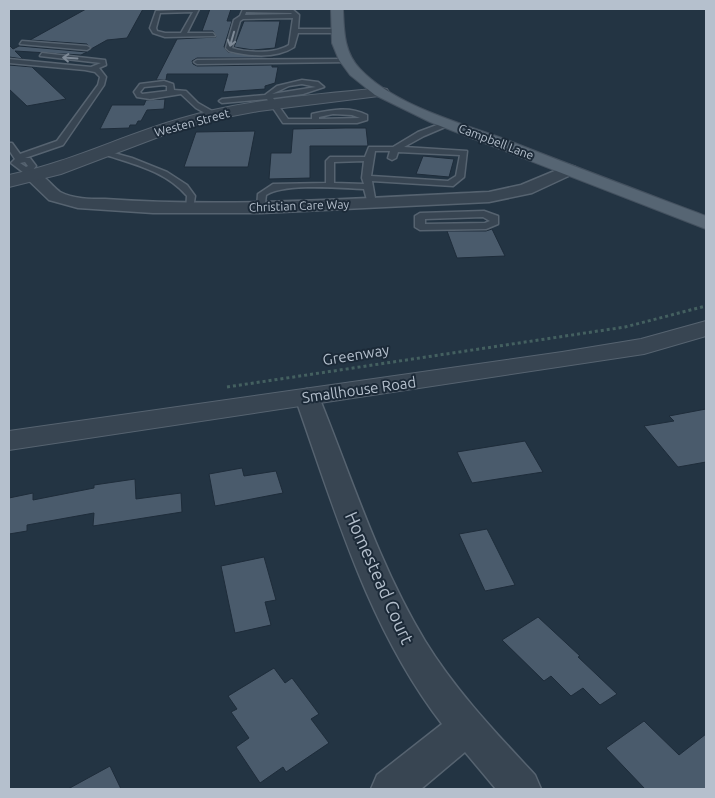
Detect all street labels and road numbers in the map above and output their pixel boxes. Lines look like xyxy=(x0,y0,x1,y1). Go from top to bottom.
street label: Westen Street xyxy=(153,106,231,139)
street label: Campbell Lane xyxy=(457,121,536,162)
street label: Christian Care Way xyxy=(249,197,350,214)
street label: Greenway xyxy=(321,341,390,368)
street label: Smallhouse Road xyxy=(301,373,417,406)
street label: Homestead Court xyxy=(342,508,418,647)

